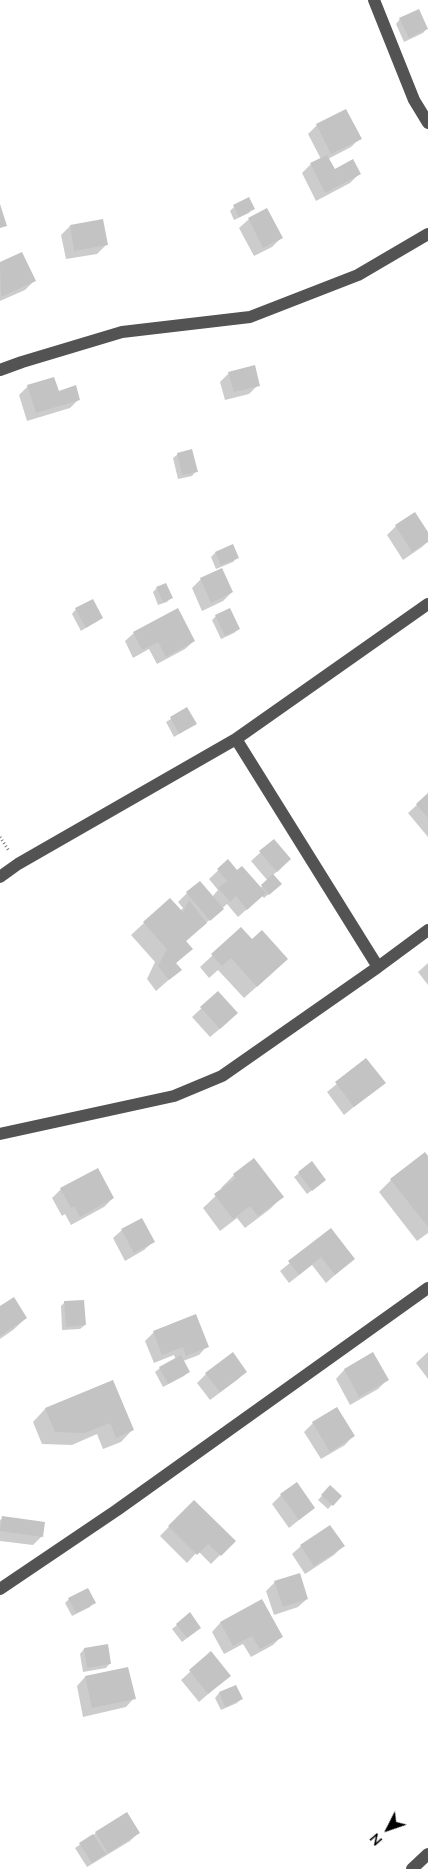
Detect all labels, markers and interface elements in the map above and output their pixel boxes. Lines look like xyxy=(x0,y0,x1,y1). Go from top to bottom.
north arrow xyxy=(363,1804,413,1854)
text: N xyxy=(366,1829,387,1849)

